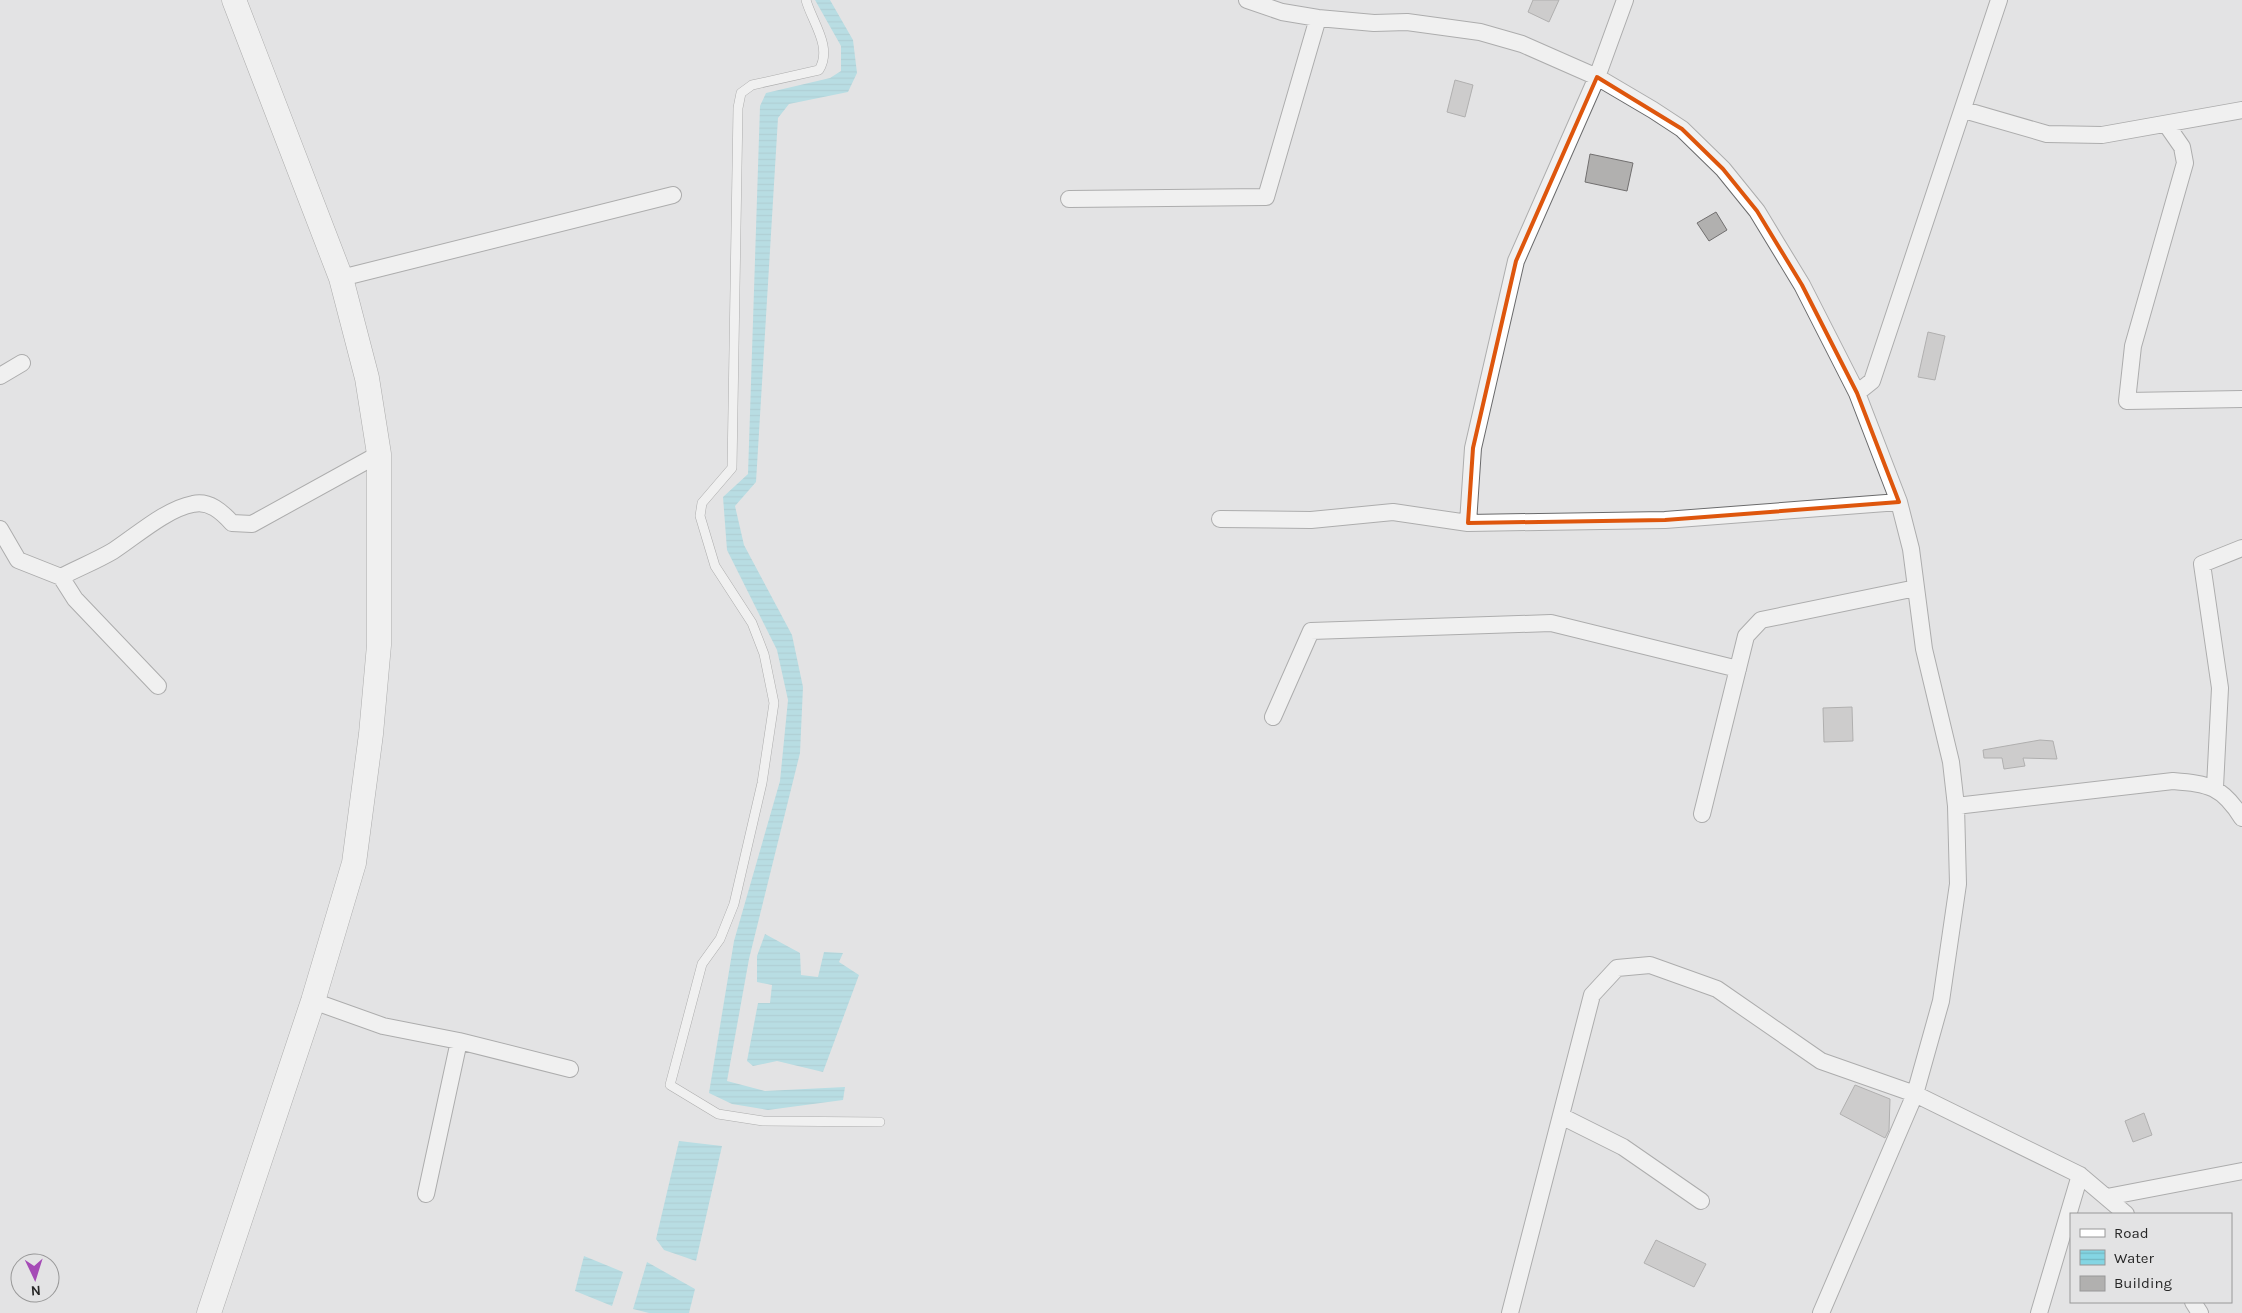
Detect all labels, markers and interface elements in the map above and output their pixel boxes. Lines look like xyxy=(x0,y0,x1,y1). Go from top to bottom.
legend xyxy=(2070,1213,2232,1303)
text: Road xyxy=(2114,1224,2149,1242)
text: Water xyxy=(2114,1249,2155,1267)
north arrow xyxy=(10,1253,60,1303)
text: Building xyxy=(2114,1274,2172,1292)
text: N xyxy=(30,1282,41,1299)

